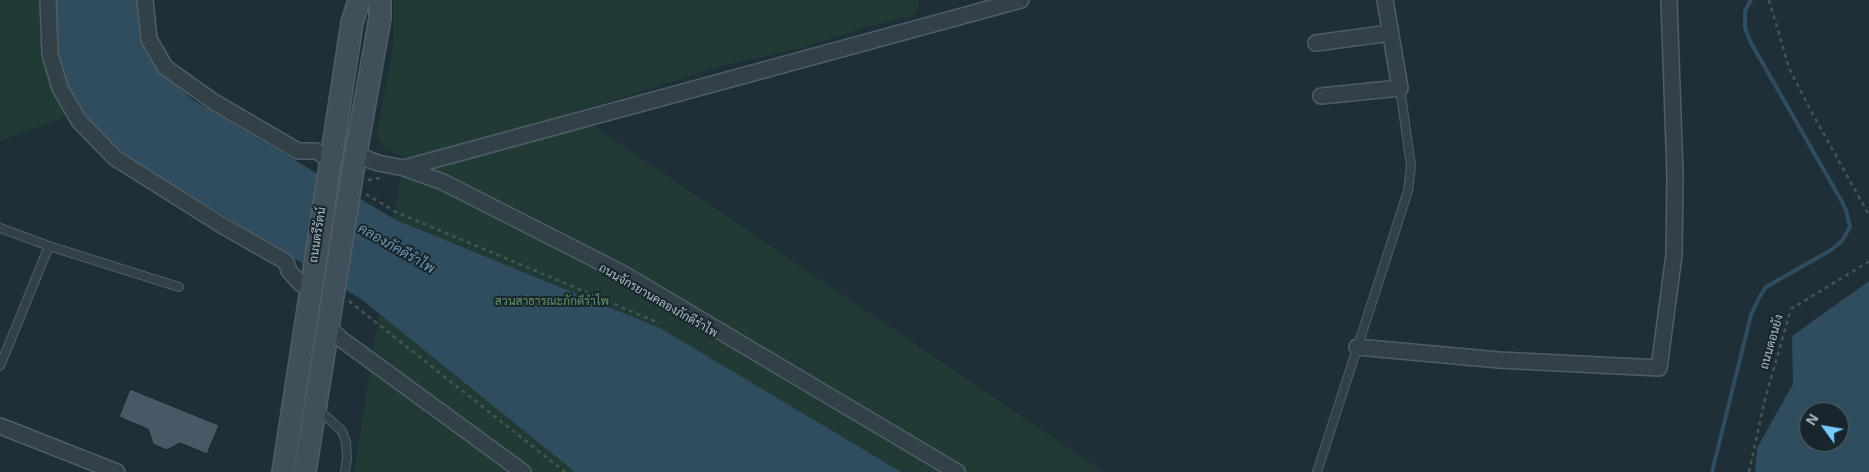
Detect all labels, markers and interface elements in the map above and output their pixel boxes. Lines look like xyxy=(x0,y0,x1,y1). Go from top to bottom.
street label: ถนนตรีรัตน์ xyxy=(307,206,329,264)
water label: คลองภัคดีรำไพ xyxy=(355,220,437,278)
street label: ถนนจักรยานคลองภักดีรำไพ xyxy=(596,261,720,341)
park label: สวนสาธารณะภักดีรำไพ xyxy=(495,295,609,309)
street label: ถนนดอนยัง xyxy=(1757,313,1787,371)
north arrow xyxy=(1799,402,1849,452)
text: N xyxy=(1803,411,1822,428)

